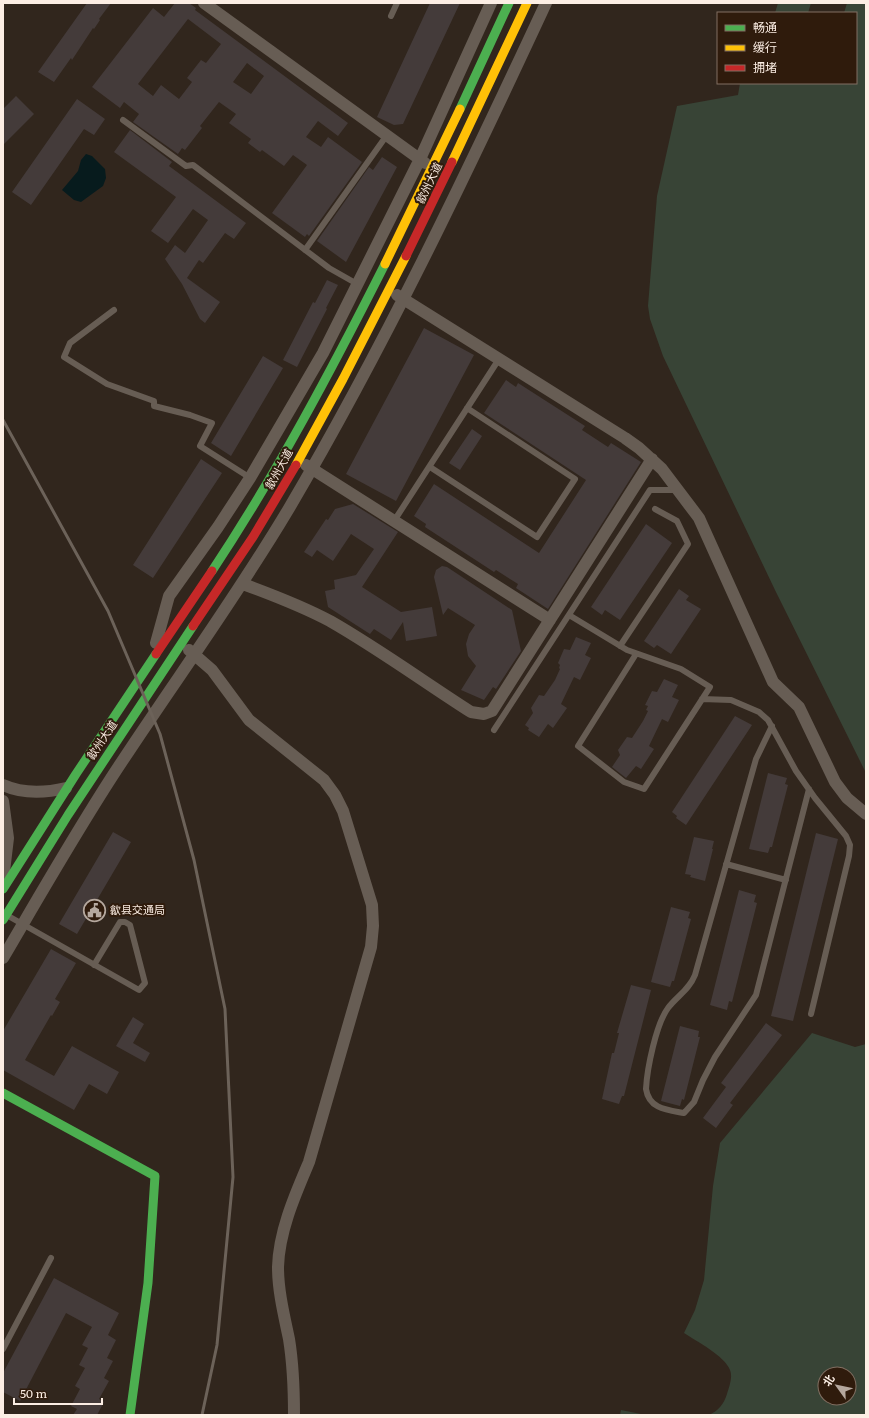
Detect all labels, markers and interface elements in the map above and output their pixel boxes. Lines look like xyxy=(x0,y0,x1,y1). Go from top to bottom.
legend xyxy=(717,12,857,84)
text: 畅通 xyxy=(753,18,777,36)
text: 缓行 xyxy=(753,38,777,56)
text: 拥堵 xyxy=(753,58,777,76)
street label: 歙州大道 xyxy=(411,159,445,206)
street label: 歙州大道 xyxy=(260,445,296,492)
street label: 歙州大道 xyxy=(82,717,120,762)
public building icon: 歙县交通局 xyxy=(81,897,107,923)
place label: 歙县交通局 xyxy=(110,901,165,917)
north arrow xyxy=(817,1366,857,1406)
text: 北 xyxy=(818,1371,837,1389)
scale bar xyxy=(14,1380,102,1406)
text: 50 m xyxy=(20,1384,47,1402)

